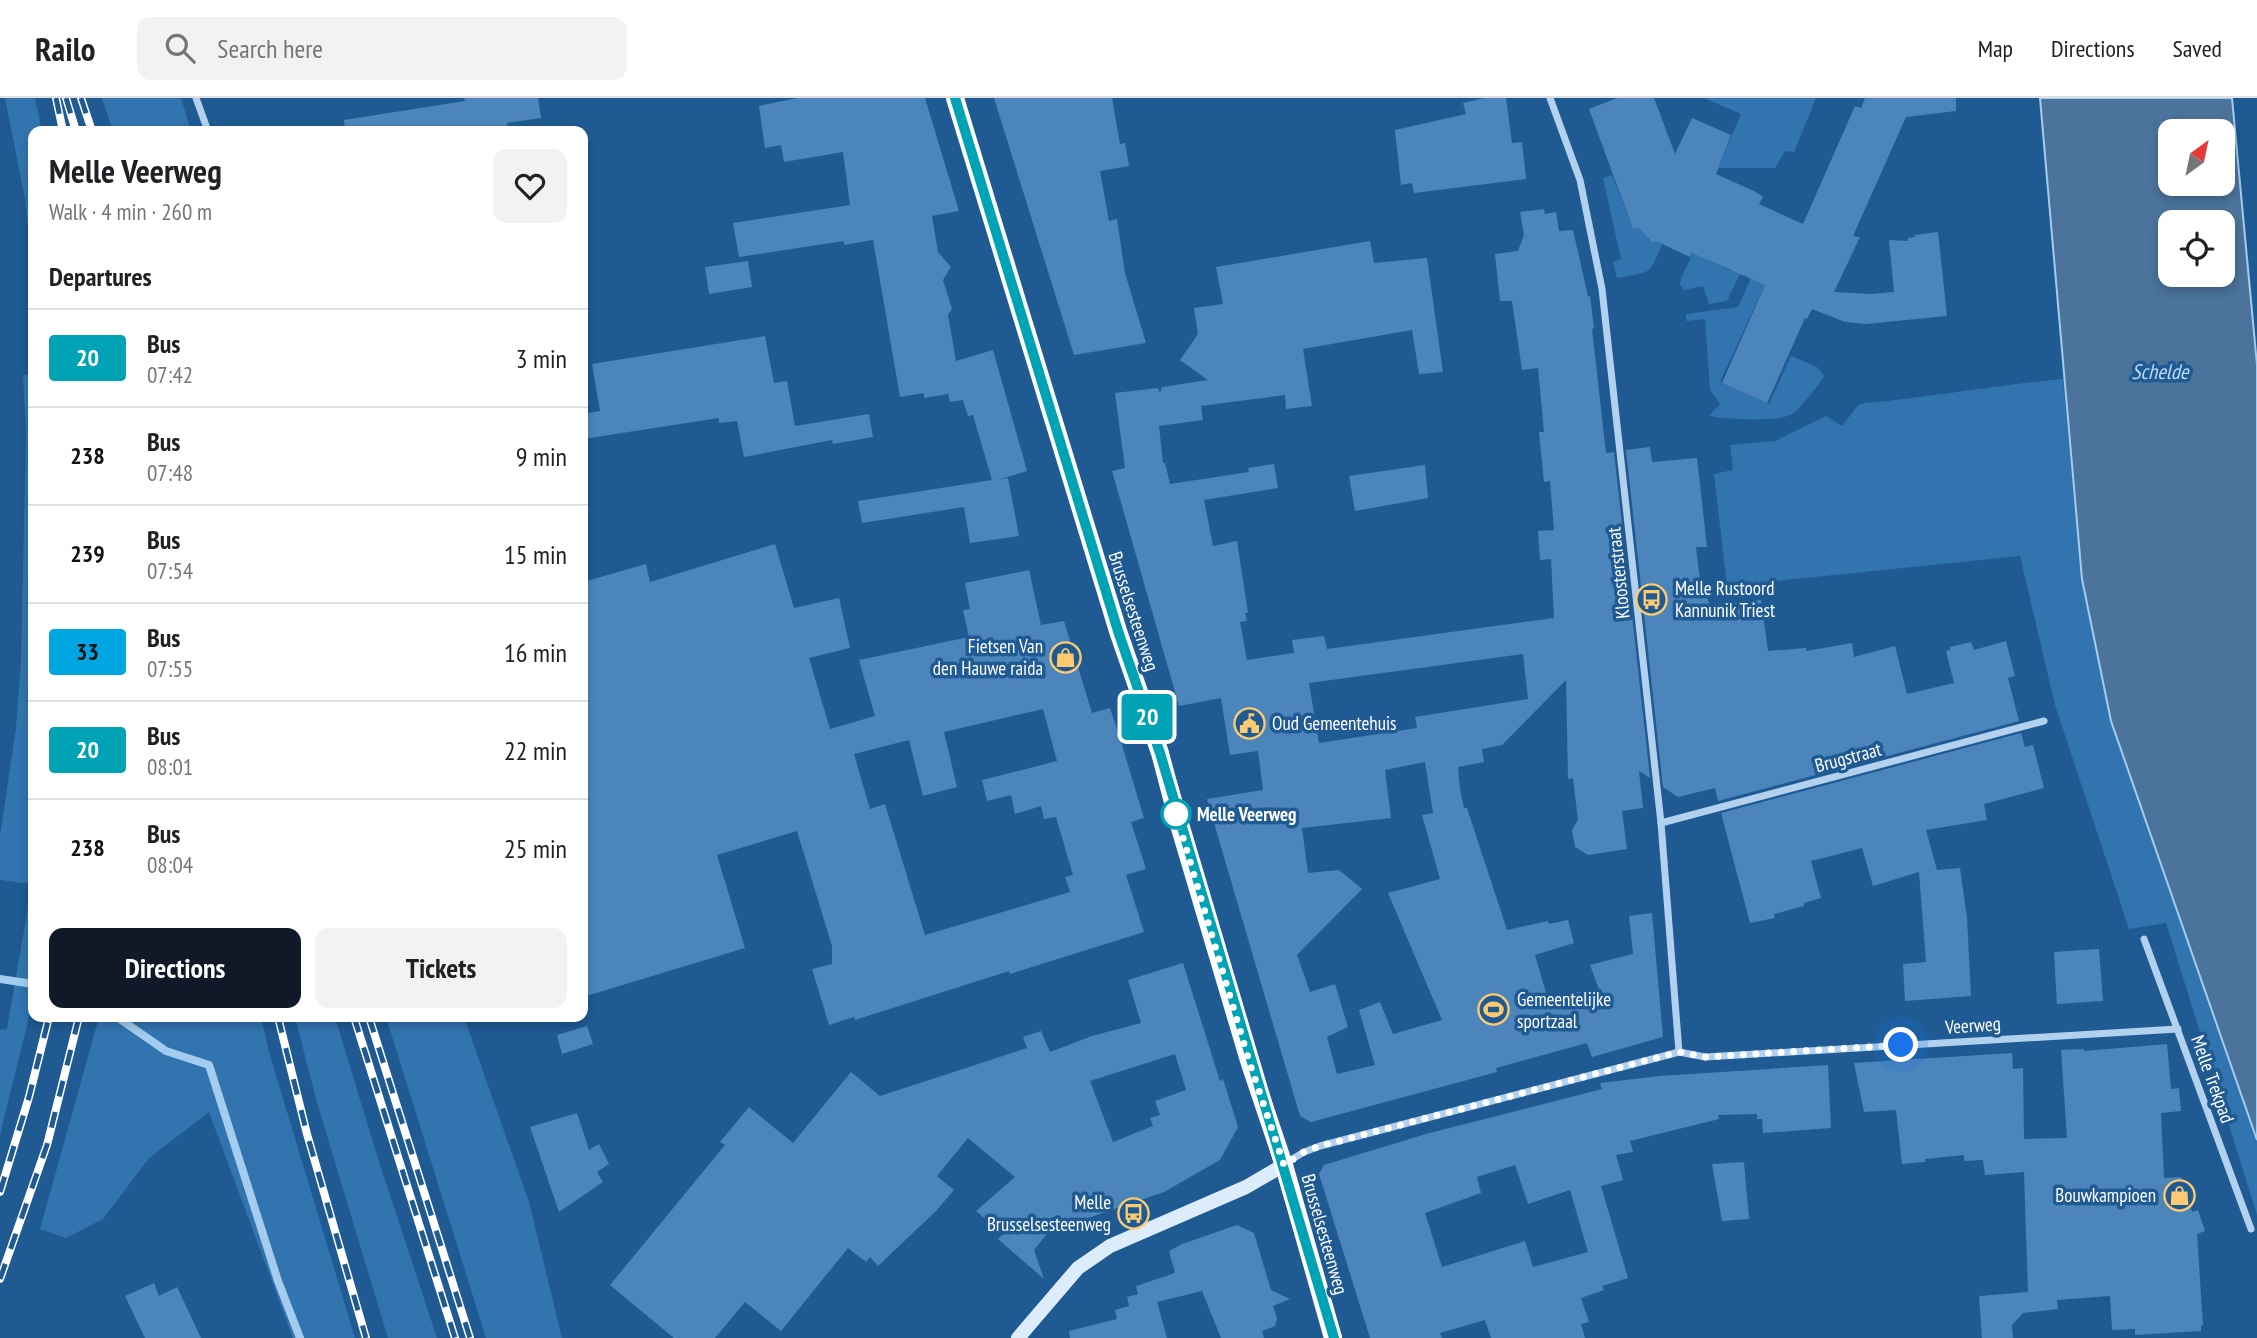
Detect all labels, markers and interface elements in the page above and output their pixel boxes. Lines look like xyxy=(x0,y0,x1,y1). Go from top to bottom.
search box xyxy=(137,17,627,80)
text: Railo xyxy=(35,27,95,70)
icon: search xyxy=(161,29,199,67)
text: Search here xyxy=(217,32,323,65)
text: Map xyxy=(1978,33,2013,64)
text: Directions xyxy=(2051,33,2135,64)
text: Saved xyxy=(2173,33,2222,64)
north arrow xyxy=(2158,119,2235,196)
map controls xyxy=(2158,119,2235,287)
text: Melle Veerweg xyxy=(49,149,222,192)
button: heart xyxy=(493,149,567,223)
text: Walk · 4 min · 260 m xyxy=(49,197,212,226)
button: locate xyxy=(2158,210,2235,287)
text: Departures xyxy=(49,260,152,293)
text: Bus xyxy=(147,327,180,360)
text: 20 xyxy=(76,342,99,373)
text: 3 min xyxy=(516,342,567,375)
water label: Schelde xyxy=(2131,358,2190,385)
text: 07:42 xyxy=(147,360,193,389)
text: Bus xyxy=(147,425,180,458)
text: 238 xyxy=(70,440,105,471)
text: 9 min xyxy=(516,440,567,473)
text: 07:48 xyxy=(147,458,193,487)
text: Bus xyxy=(147,523,180,556)
street label: Kloosterstraat xyxy=(1601,525,1635,620)
text: 239 xyxy=(70,538,105,569)
text: 15 min xyxy=(504,538,567,571)
street label: Brusselsesteenweg xyxy=(1103,548,1165,674)
text: 07:54 xyxy=(147,556,193,585)
place label: Melle Rustoord Kannunik Triest xyxy=(1675,576,1776,622)
bus stop icon: Melle Rustoord Kannunik Triest xyxy=(1635,582,1669,616)
text: Bus xyxy=(147,621,180,654)
place label: Fietsen Van den Hauwe raida xyxy=(933,634,1043,680)
text: 33 xyxy=(76,636,99,667)
text: 16 min xyxy=(504,636,567,669)
shop icon: Fietsen Van den Hauwe raida xyxy=(1049,640,1083,674)
text: 07:55 xyxy=(147,654,193,683)
line badge: 20 xyxy=(1116,694,1178,740)
text: 20 xyxy=(1136,701,1158,732)
public building icon: Oud Gemeentehuis xyxy=(1232,706,1266,740)
place label: Oud Gemeentehuis xyxy=(1272,711,1396,735)
text: Bus xyxy=(147,719,180,752)
text: 20 xyxy=(76,734,99,765)
text: 22 min xyxy=(504,734,567,767)
street label: Brugstraat xyxy=(1812,736,1885,777)
text: 08:01 xyxy=(147,752,193,781)
marker: Melle Veerweg xyxy=(1161,799,1191,829)
place label: Melle Veerweg xyxy=(1197,802,1296,826)
text: Bus xyxy=(147,817,180,850)
text: 238 xyxy=(70,832,105,863)
text: 25 min xyxy=(504,832,567,865)
text: 08:04 xyxy=(147,850,193,879)
button: Directions xyxy=(49,928,301,1008)
button: Tickets xyxy=(315,928,567,1008)
place label: Gemeentelijke sportzaal xyxy=(1517,987,1611,1033)
sports icon: Gemeentelijke sportzaal xyxy=(1477,993,1511,1027)
street label: Veerweg xyxy=(1943,1011,2002,1039)
your location xyxy=(1883,1027,1918,1062)
street label: Melle Trekpad xyxy=(2186,1032,2240,1126)
street label: Brusselsesteenweg xyxy=(1296,1171,1354,1297)
shop icon: Bouwkampioen xyxy=(2162,1178,2196,1212)
place label: Bouwkampioen xyxy=(2055,1183,2156,1207)
place label: Melle Brusselsesteenweg xyxy=(987,1190,1111,1236)
bus stop icon: Melle Brusselsesteenweg xyxy=(1117,1196,1151,1230)

